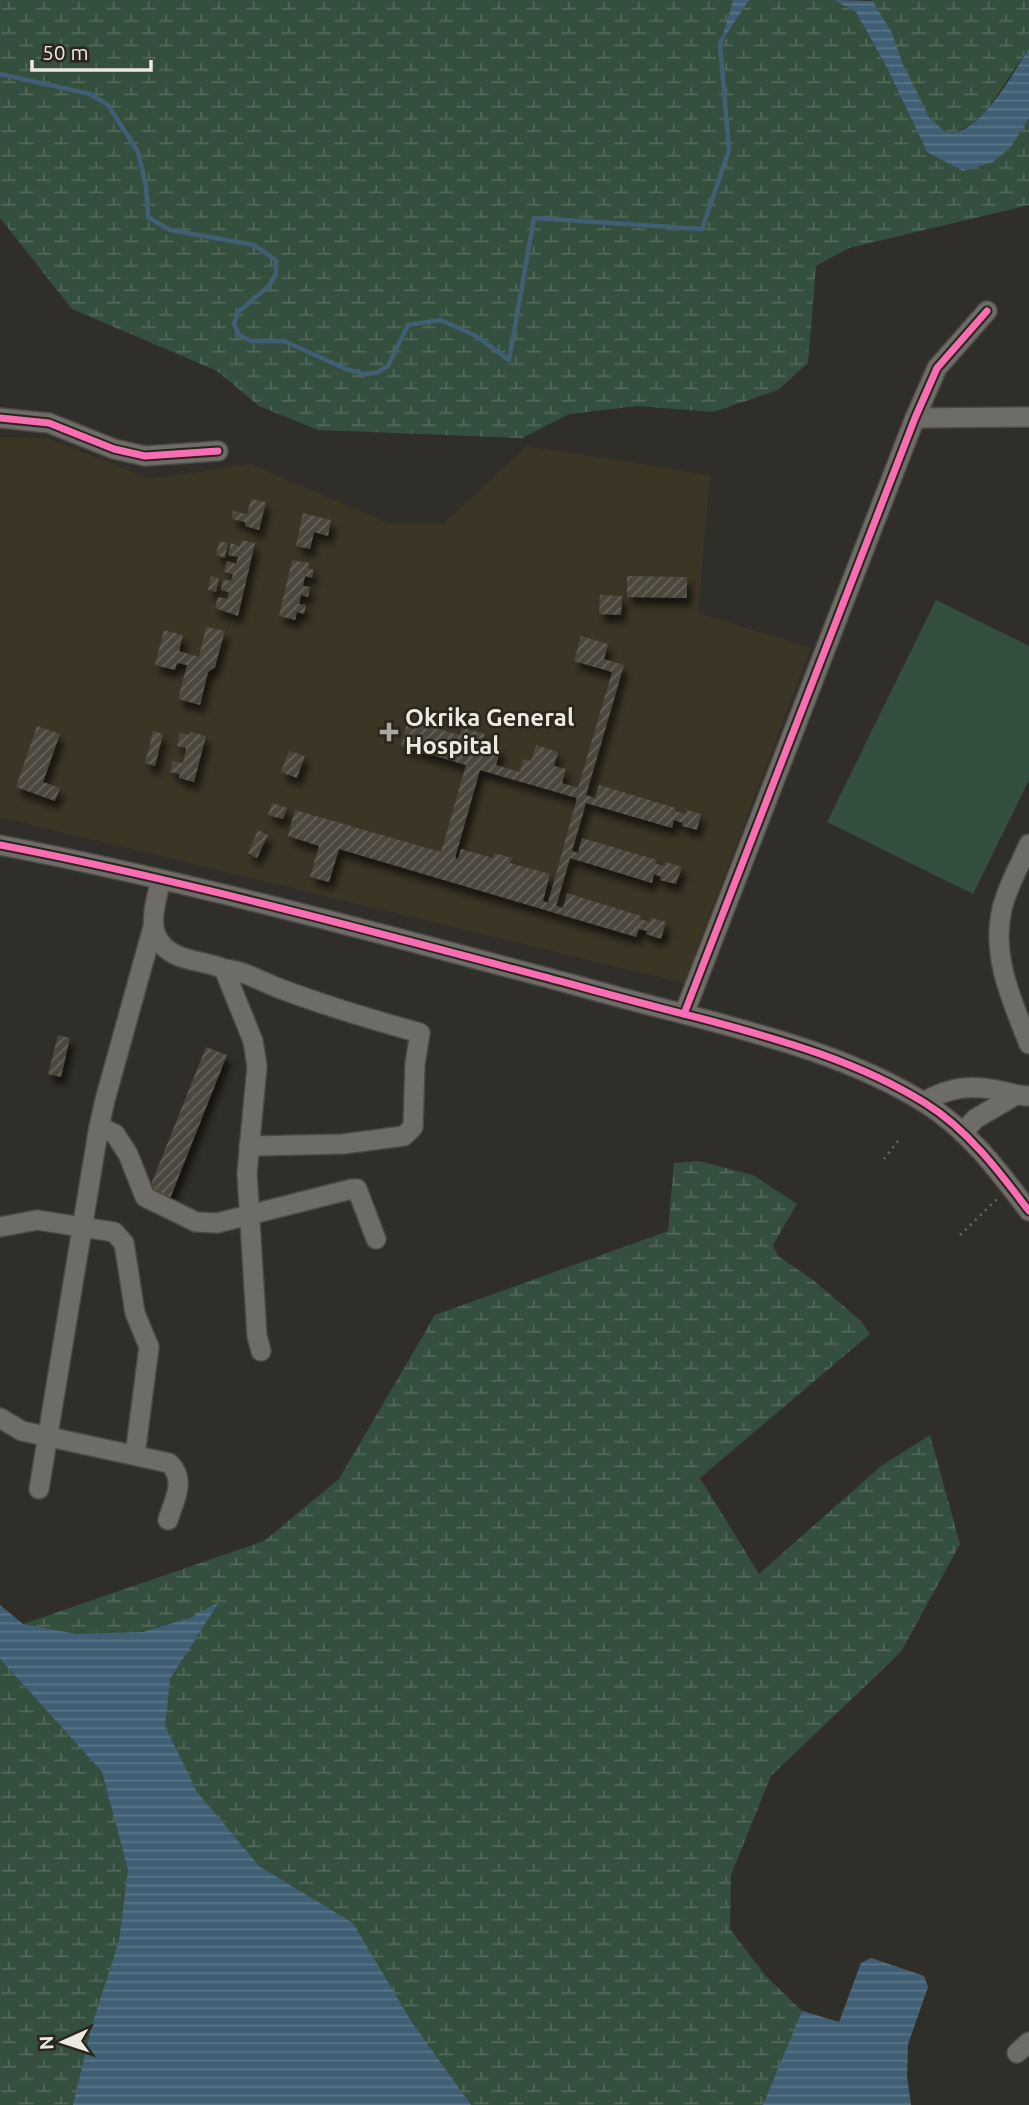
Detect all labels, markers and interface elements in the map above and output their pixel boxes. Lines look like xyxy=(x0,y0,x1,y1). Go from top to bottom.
scale bar xyxy=(32,28,150,72)
text: 50 m xyxy=(42,40,89,64)
place label: Okrika General Hospital xyxy=(405,704,574,759)
marker: Okrika General Hospital xyxy=(379,722,399,742)
north arrow xyxy=(28,2007,98,2077)
text: N xyxy=(35,2035,57,2051)

